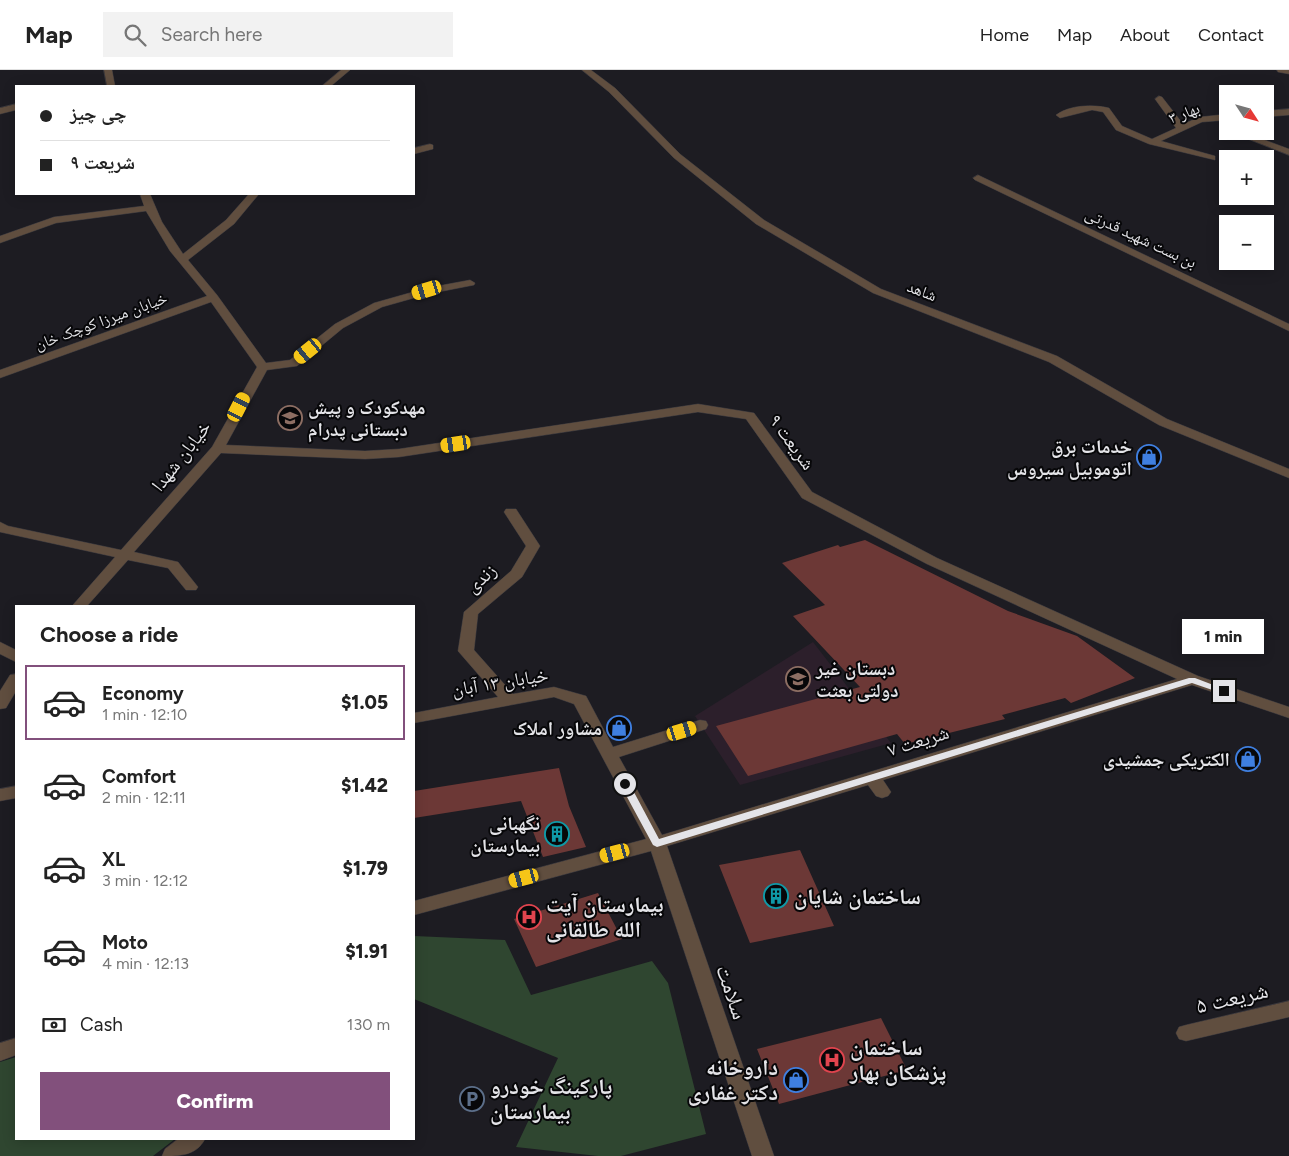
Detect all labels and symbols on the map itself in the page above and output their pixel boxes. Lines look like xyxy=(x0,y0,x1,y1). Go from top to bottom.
north arrow xyxy=(1219,85,1274,140)
street label: بهار ۳ xyxy=(1166,98,1202,128)
street label: بن بست شهید قدرتی xyxy=(1082,204,1200,273)
street label: شاهد xyxy=(904,277,940,305)
car xyxy=(410,278,443,302)
street label: خیابان میرزا کوچک خان xyxy=(32,288,170,355)
car xyxy=(291,336,324,366)
car xyxy=(225,390,252,424)
place label: مهدکودک و پیش دبستانی پدرام xyxy=(308,396,425,443)
school or university icon: مهدکودک و پیش دبستانی پدرام xyxy=(277,405,303,431)
street label: شریعت ۹ xyxy=(764,410,820,474)
street label: خیابان شهدا xyxy=(146,416,216,496)
car xyxy=(440,434,471,454)
place label: خدمات برق اتوموبیل سیروس xyxy=(1007,435,1132,480)
shop icon: خدمات برق اتوموبیل سیروس xyxy=(1136,444,1162,470)
street label: زندی xyxy=(461,558,501,598)
callout: 1 min xyxy=(1183,618,1265,654)
place label: دبستان غیر دولتی بعثت xyxy=(815,657,898,702)
street label: خیابان ۱۳ آبان xyxy=(450,663,550,701)
school or university icon: دبستان غیر دولتی بعثت xyxy=(785,666,811,692)
route end xyxy=(1213,680,1235,702)
shop icon: مشاور املاک xyxy=(606,715,632,741)
place label: مشاور املاک xyxy=(513,717,602,740)
car xyxy=(665,719,698,743)
street label: شریعت ۷ xyxy=(884,721,952,761)
shop icon: الکتریکی جمشیدی xyxy=(1235,746,1261,772)
place label: الکتریکی جمشیدی xyxy=(1103,748,1230,771)
route start xyxy=(614,773,636,795)
place label: نگهبانی بیمارستان xyxy=(470,812,540,857)
building icon: نگهبانی بیمارستان xyxy=(544,821,570,847)
car xyxy=(598,842,631,864)
car xyxy=(507,867,540,889)
building icon: ساختمان شایان xyxy=(763,883,789,909)
place label: ساختمان شایان xyxy=(794,883,921,910)
place label: بیمارستان آیت الله طالقانی xyxy=(546,891,664,943)
hospital icon: بیمارستان آیت الله طالقانی xyxy=(516,904,542,930)
street label: سلامت xyxy=(710,961,754,1023)
street label: شریعت ۵ xyxy=(1193,977,1271,1019)
place label: ساختمان پزشکان بهار xyxy=(849,1034,946,1086)
hospital icon: ساختمان پزشکان بهار xyxy=(819,1047,845,1073)
place label: داروخانه دکتر غفاری xyxy=(688,1054,778,1106)
shop icon: داروخانه دکتر غفاری xyxy=(783,1067,809,1093)
place label: پارکینگ خودرو بیمارستان xyxy=(490,1073,612,1125)
parking icon: پارکینگ خودرو بیمارستان xyxy=(459,1086,485,1112)

